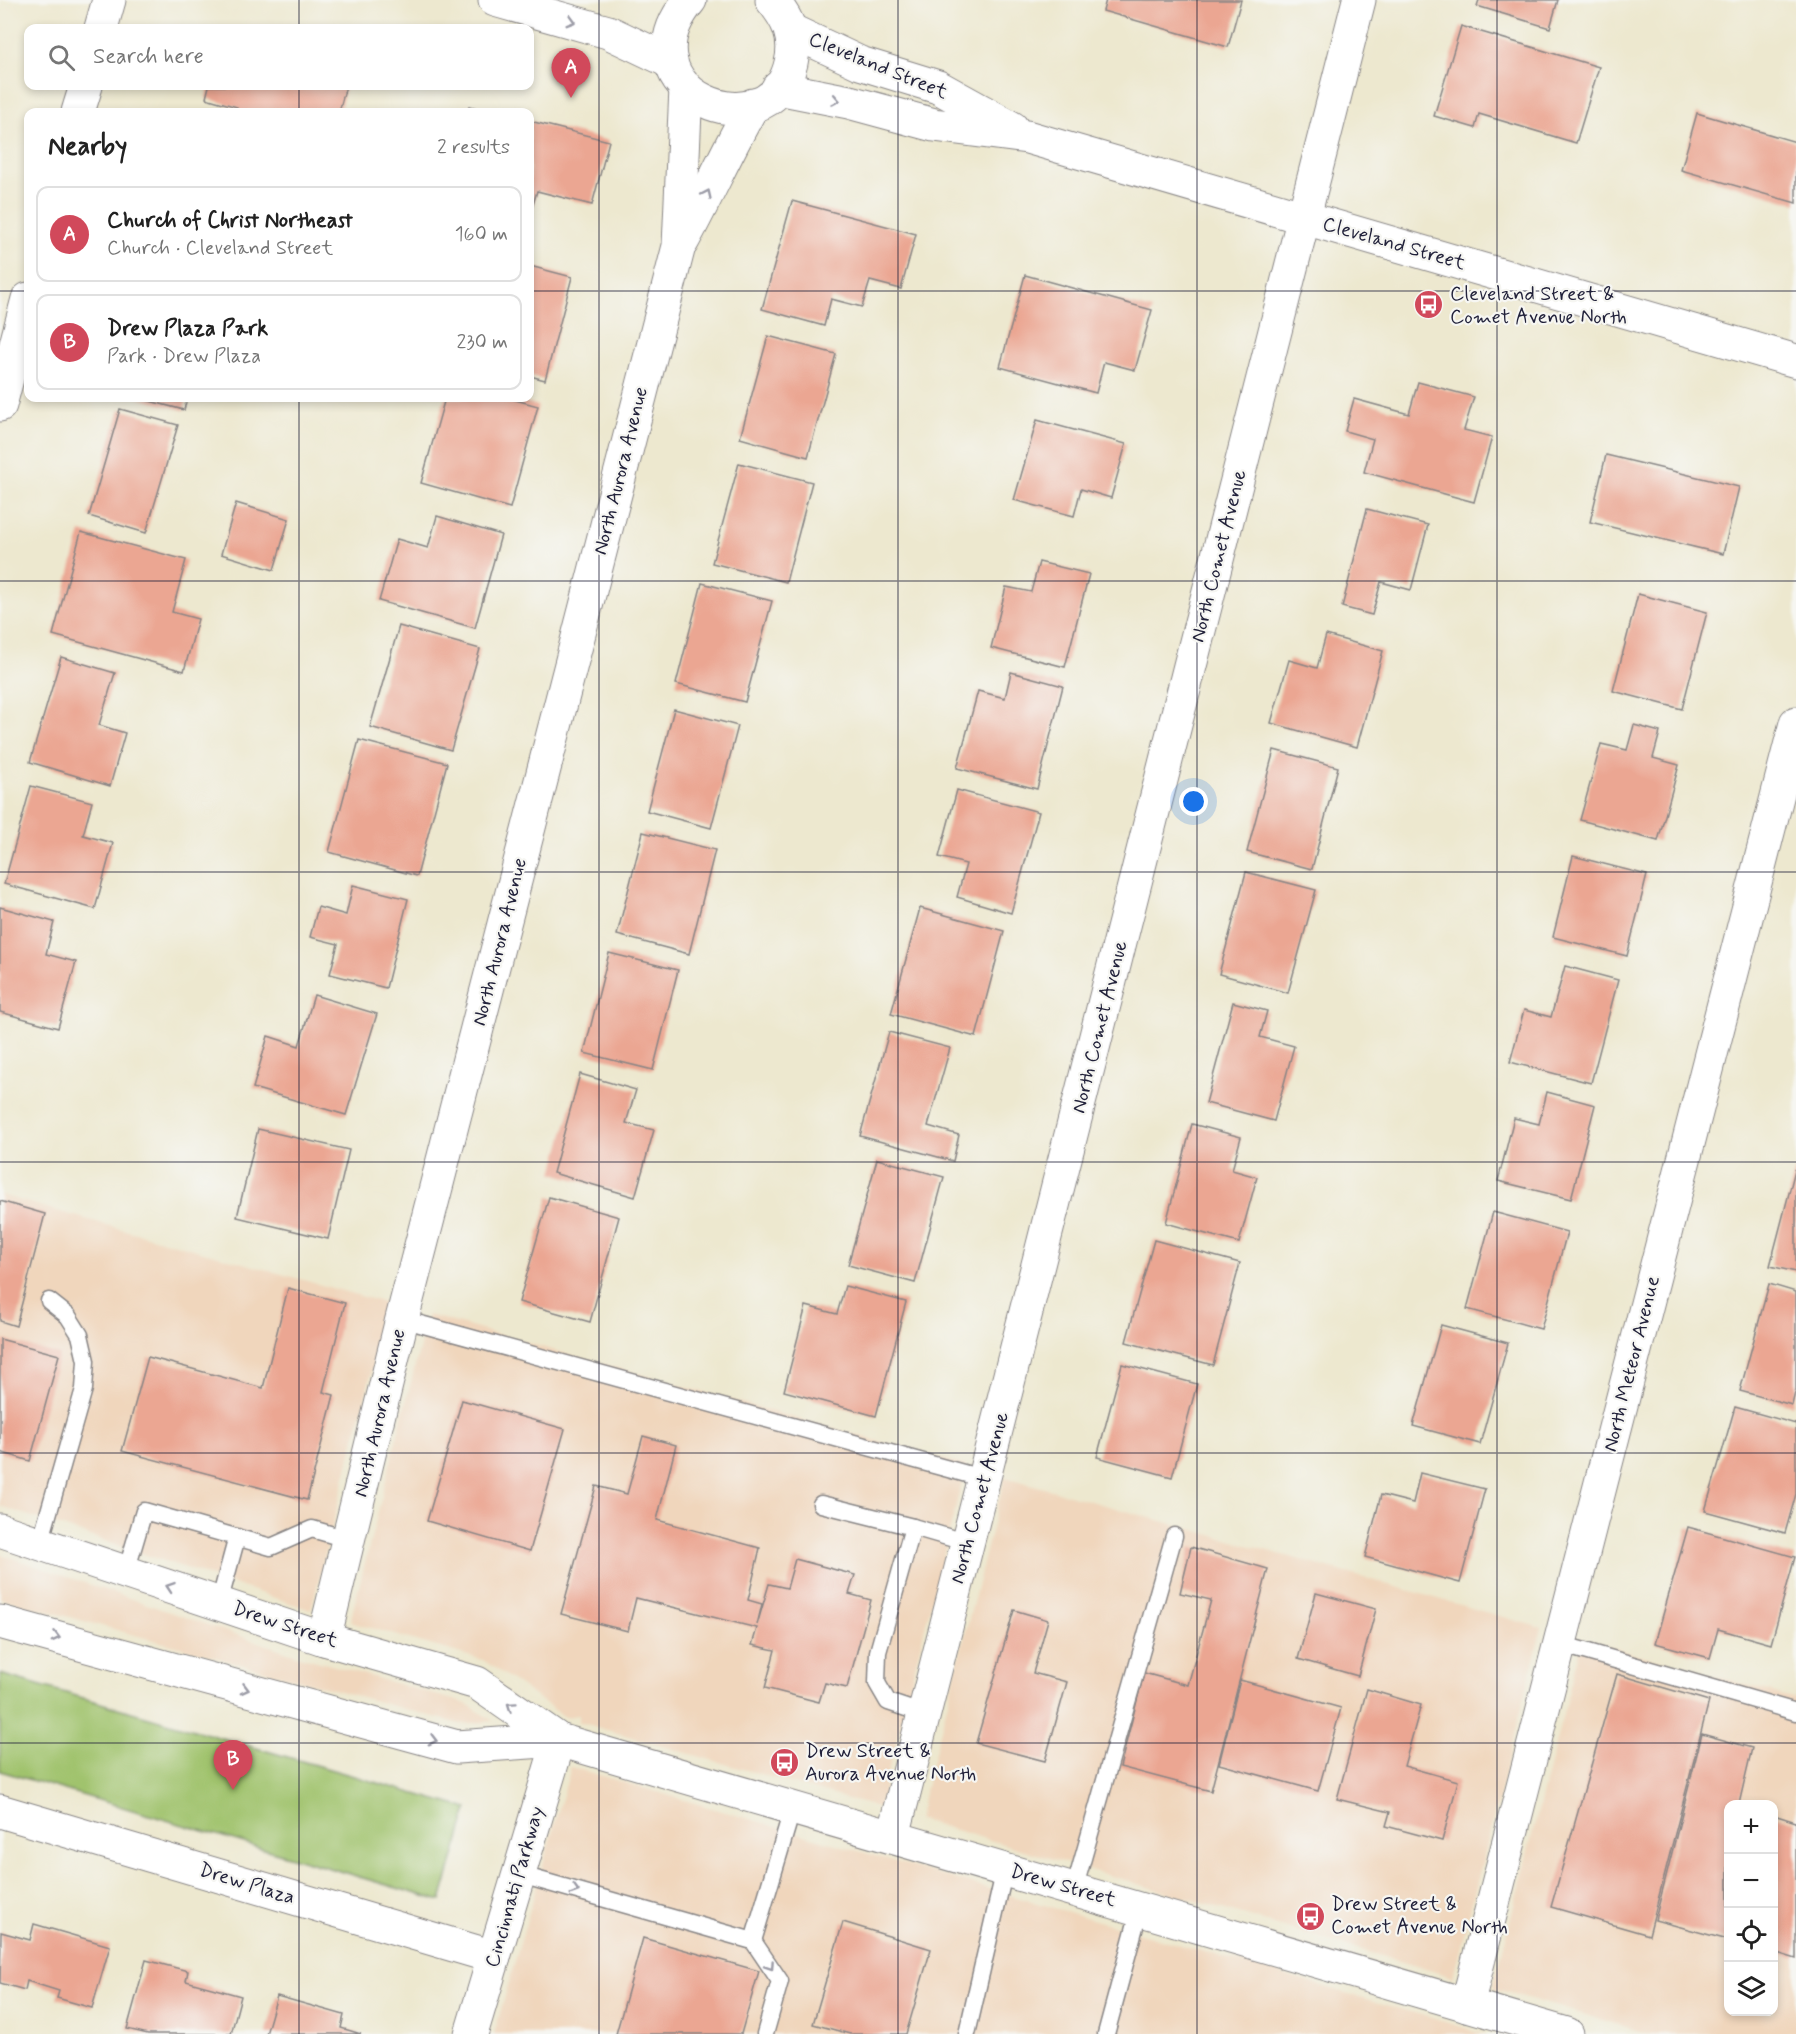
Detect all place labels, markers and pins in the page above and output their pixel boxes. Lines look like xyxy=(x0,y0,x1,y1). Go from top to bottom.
pin: A xyxy=(552,48,590,98)
place label: Cleveland Street & Comet Avenue North xyxy=(1450,281,1627,331)
bus stop icon: Cleveland Street & Comet Avenue North xyxy=(1413,289,1445,321)
place label: Drew Street & Aurora Avenue North xyxy=(805,1738,976,1788)
pin: B xyxy=(214,1740,252,1790)
bus stop icon: Drew Street & Aurora Avenue North xyxy=(768,1747,800,1779)
place label: Drew Street & Comet Avenue North xyxy=(1331,1891,1508,1941)
bus stop icon: Drew Street & Comet Avenue North xyxy=(1294,1900,1326,1932)

